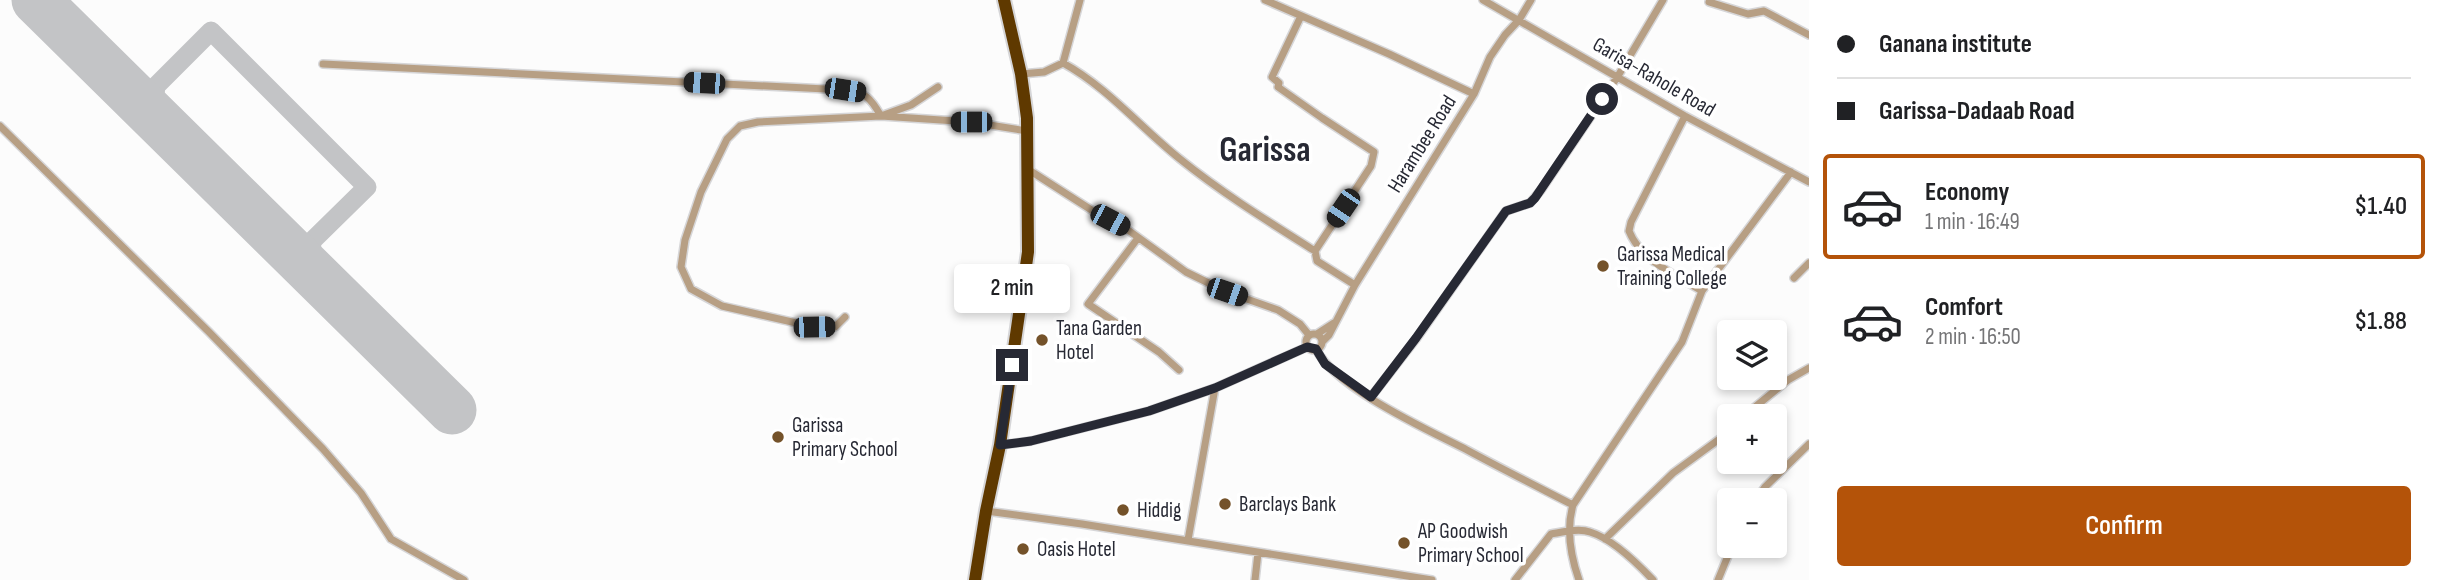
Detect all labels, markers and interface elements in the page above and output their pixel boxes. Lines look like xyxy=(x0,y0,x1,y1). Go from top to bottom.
text: Ganana institute xyxy=(1879,29,2032,60)
street label: Garisa-Rahole Road xyxy=(1588,32,1720,122)
car xyxy=(683,71,726,95)
car xyxy=(823,76,868,104)
route start xyxy=(1586,83,1618,115)
street label: Harambee Road xyxy=(1382,91,1462,197)
text: Garissa-Dadaab Road xyxy=(1879,96,2075,127)
car xyxy=(951,112,993,133)
district label: Garissa xyxy=(1219,129,1311,172)
icon: car xyxy=(1841,175,1904,238)
text: Economy xyxy=(1925,177,2009,208)
car xyxy=(1323,185,1364,231)
text: $1.40 xyxy=(2354,191,2407,222)
car xyxy=(1087,201,1134,239)
text: 1 min · 16:49 xyxy=(1925,208,2020,236)
place label: Garissa Medical Training College xyxy=(1617,242,1727,291)
marker: Garissa Medical Training College xyxy=(1595,258,1611,274)
callout: 2 min xyxy=(954,264,1070,312)
text: 2 min xyxy=(990,274,1034,302)
car xyxy=(1204,275,1251,309)
icon: car xyxy=(1841,290,1904,353)
text: Comfort xyxy=(1925,292,2003,323)
text: $1.88 xyxy=(2354,306,2407,337)
car xyxy=(793,316,836,338)
place label: Tana Garden Hotel xyxy=(1056,316,1142,365)
map controls xyxy=(1717,320,1787,558)
button: layers xyxy=(1717,320,1787,390)
text: 2 min · 16:50 xyxy=(1925,323,2021,351)
marker: Tana Garden Hotel xyxy=(1034,332,1050,348)
route end xyxy=(996,349,1028,381)
button: + xyxy=(1717,404,1787,474)
place label: Garissa Primary School xyxy=(792,413,898,462)
marker: Garissa Primary School xyxy=(770,429,786,445)
button: Confirm xyxy=(1837,486,2411,566)
button: − xyxy=(1717,488,1787,558)
place label: Barclays Bank xyxy=(1239,492,1336,517)
marker: Barclays Bank xyxy=(1217,496,1233,512)
place label: Hiddig xyxy=(1137,498,1181,523)
marker: Hiddig xyxy=(1115,502,1131,518)
place label: AP Goodwish Primary School xyxy=(1417,519,1524,568)
marker: AP Goodwish Primary School xyxy=(1396,535,1412,551)
place label: Oasis Hotel xyxy=(1037,537,1116,562)
marker: Oasis Hotel xyxy=(1015,541,1031,557)

